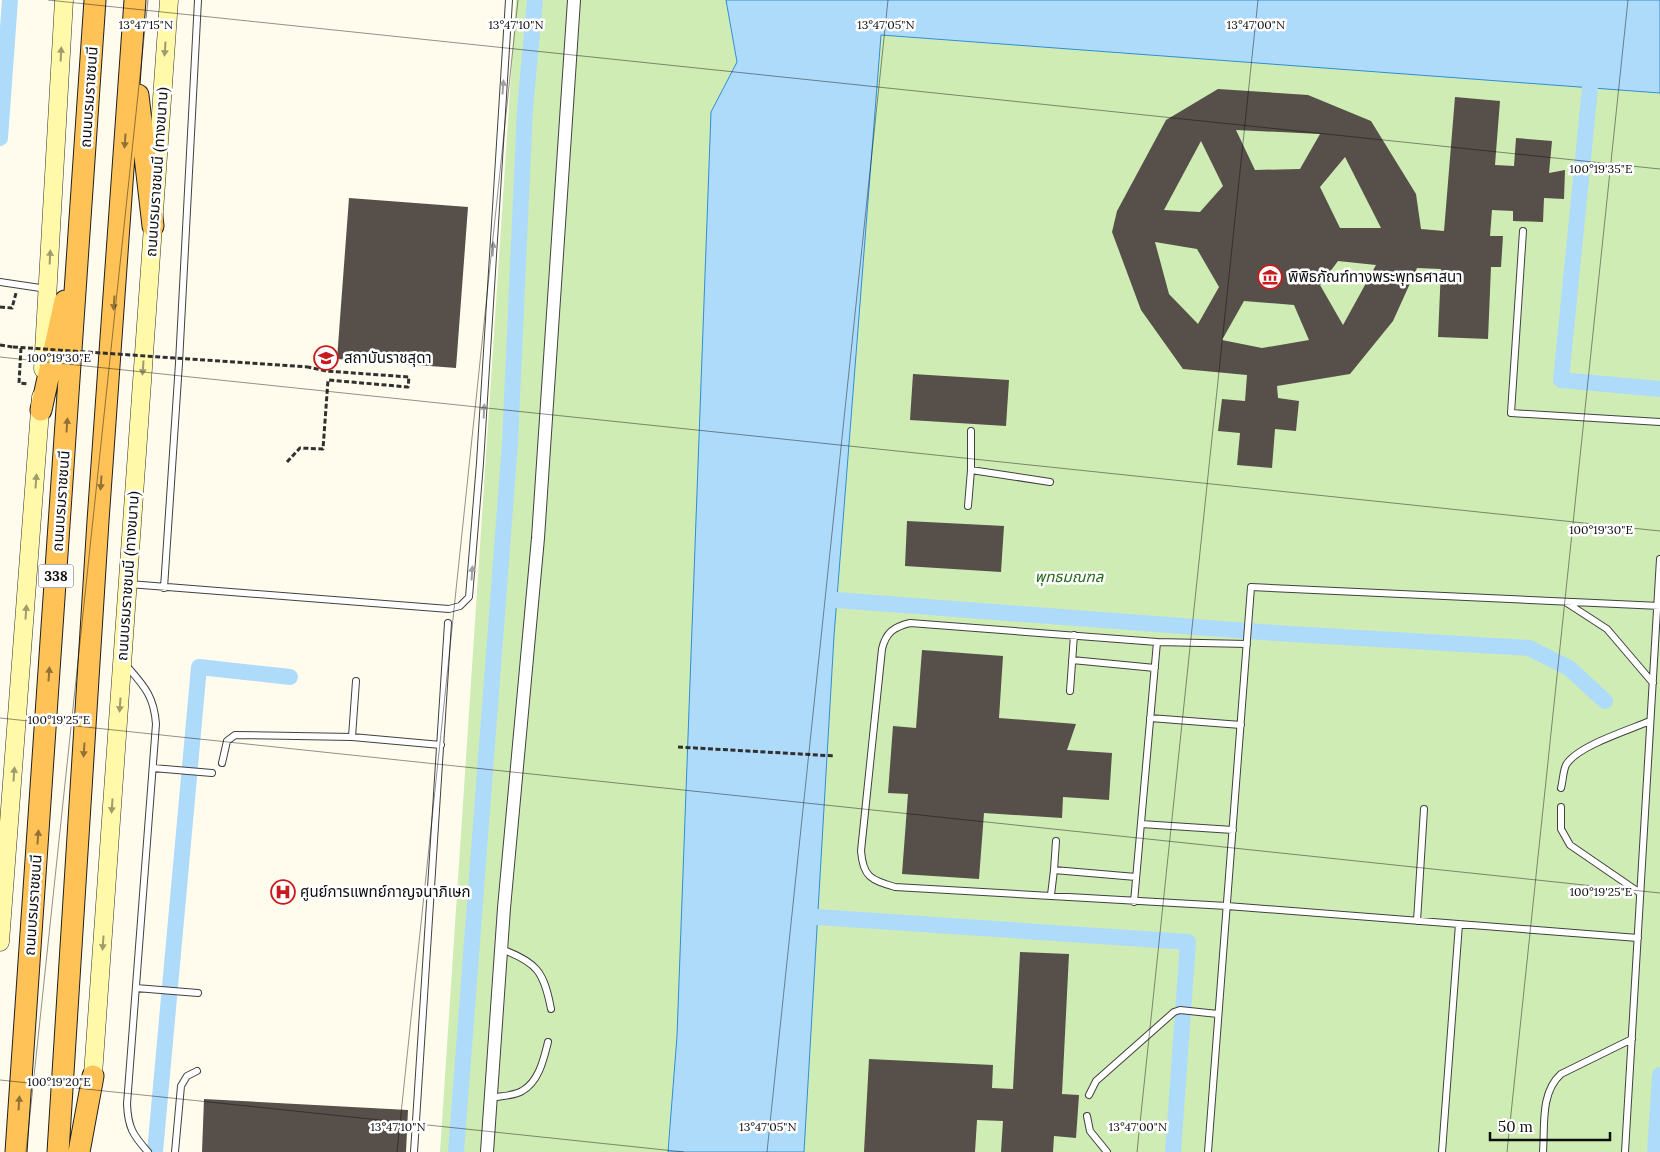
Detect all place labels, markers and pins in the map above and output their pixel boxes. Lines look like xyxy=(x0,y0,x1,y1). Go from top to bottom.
museum icon: พิพิธภัณฑ์ทางพระพุทธศาสนา xyxy=(1257,264,1283,290)
place label: พิพิธภัณฑ์ทางพระพุทธศาสนา xyxy=(1288,267,1462,286)
school or university icon: สถาบันราชสุดา xyxy=(313,345,339,371)
place label: สถาบันราชสุดา xyxy=(344,348,432,367)
hospital icon: ศูนย์การแพทย์กาญจนาภิเษก xyxy=(270,879,296,905)
place label: ศูนย์การแพทย์กาญจนาภิเษก xyxy=(300,882,471,901)

